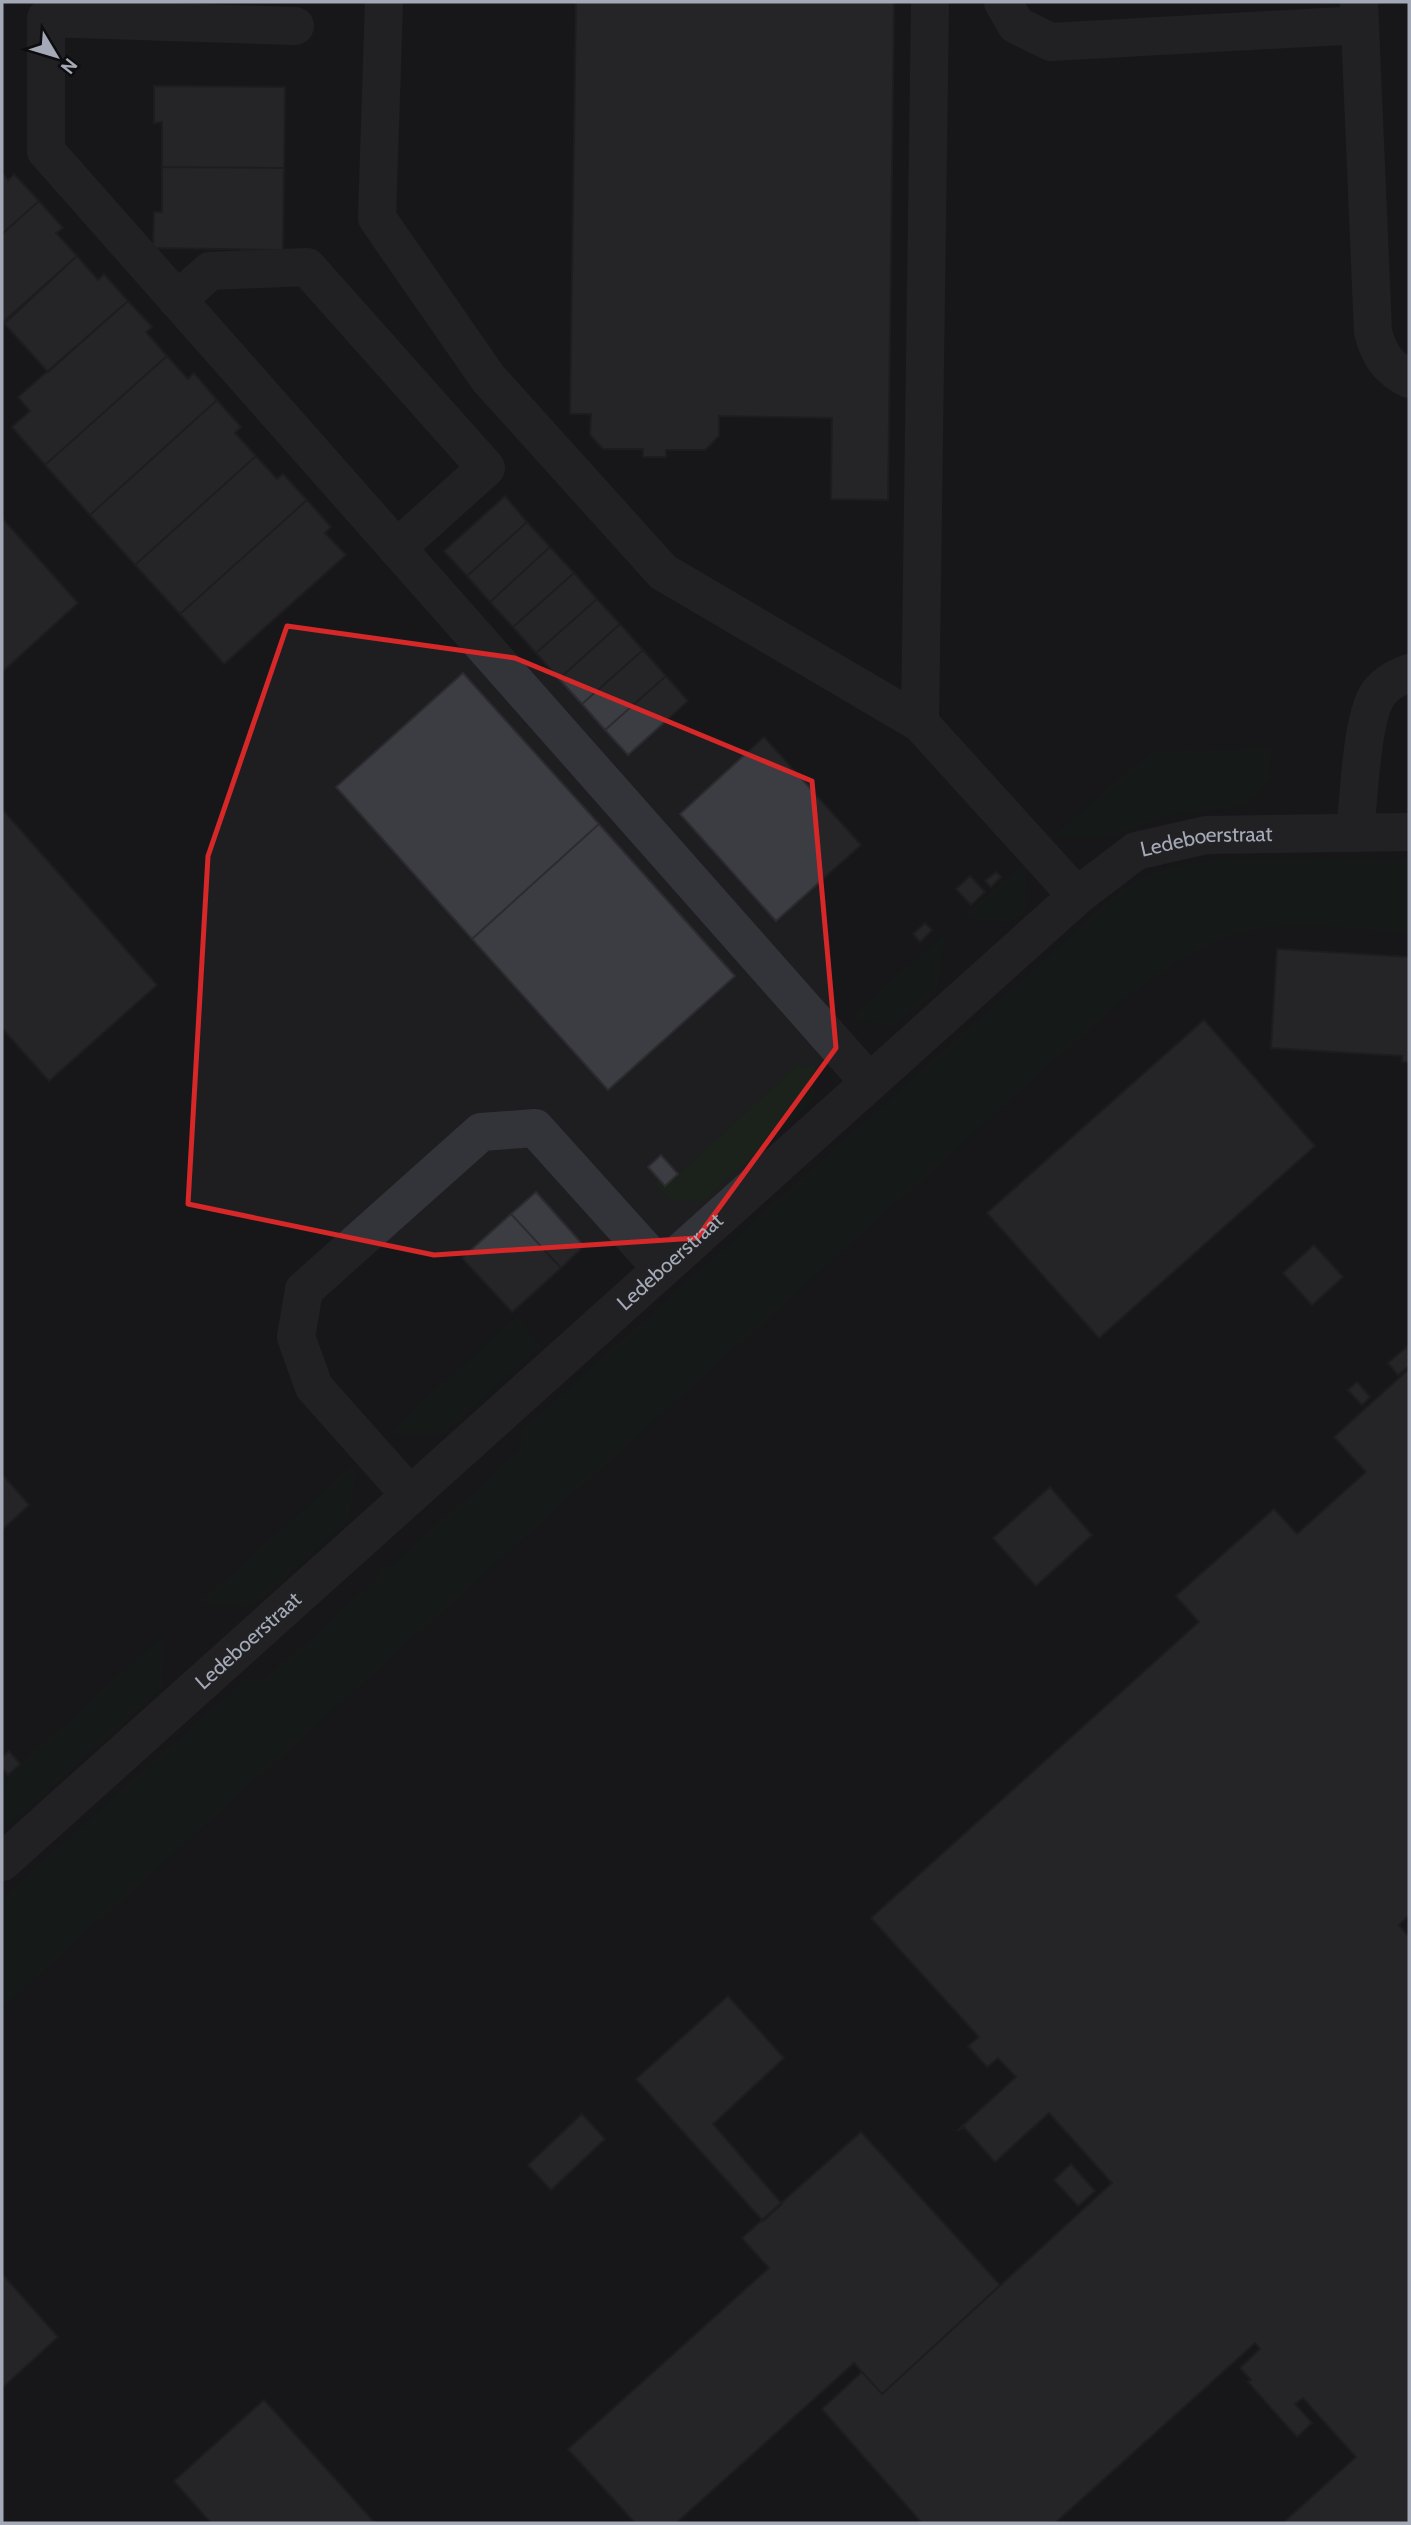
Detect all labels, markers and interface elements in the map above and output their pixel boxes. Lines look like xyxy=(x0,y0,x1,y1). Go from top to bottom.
north arrow xyxy=(21,21,91,91)
text: N xyxy=(56,54,82,79)
street label: Ledeboerstraat xyxy=(1138,821,1273,862)
street label: Ledeboerstraat xyxy=(612,1208,728,1315)
street label: Ledeboerstraat xyxy=(190,1586,306,1694)

